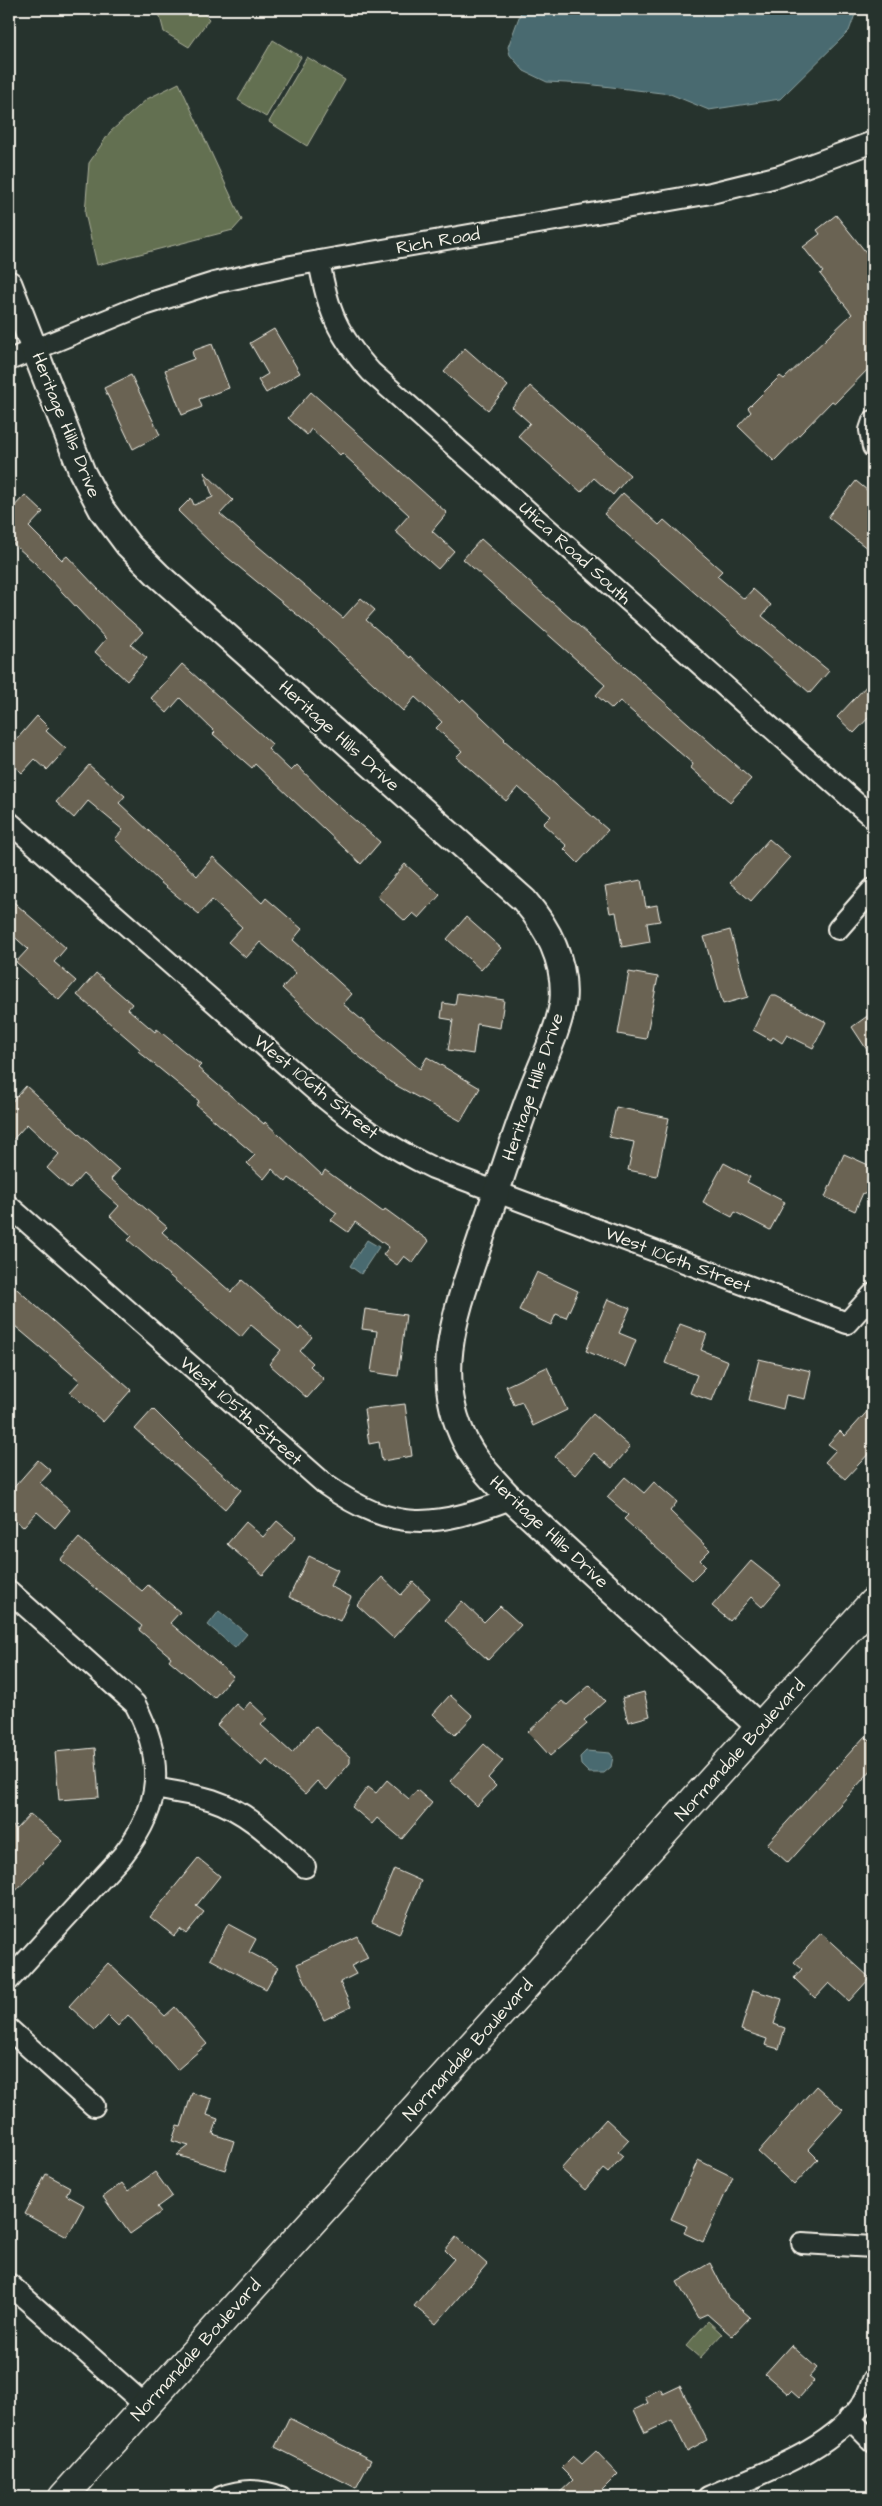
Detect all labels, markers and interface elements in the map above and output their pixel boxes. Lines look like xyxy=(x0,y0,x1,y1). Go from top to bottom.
street label: Rich Road xyxy=(394,221,482,261)
street label: Heritage Hills Drive xyxy=(24,349,107,502)
street label: Utica Road South xyxy=(513,496,637,610)
street label: Heritage Hills Drive xyxy=(272,675,405,798)
street label: Heritage Hills Drive xyxy=(496,1009,571,1165)
street label: West 106th Street xyxy=(248,1029,384,1146)
street label: West 106th Street xyxy=(602,1221,755,1300)
street label: West 105th Street xyxy=(174,1351,308,1472)
street label: Heritage Hills Drive xyxy=(483,1470,614,1595)
street label: Normandale Boulevard xyxy=(669,1673,811,1827)
street label: Normandale Boulevard xyxy=(397,1973,539,2127)
street label: Normandale Boulevard xyxy=(125,2273,267,2427)

